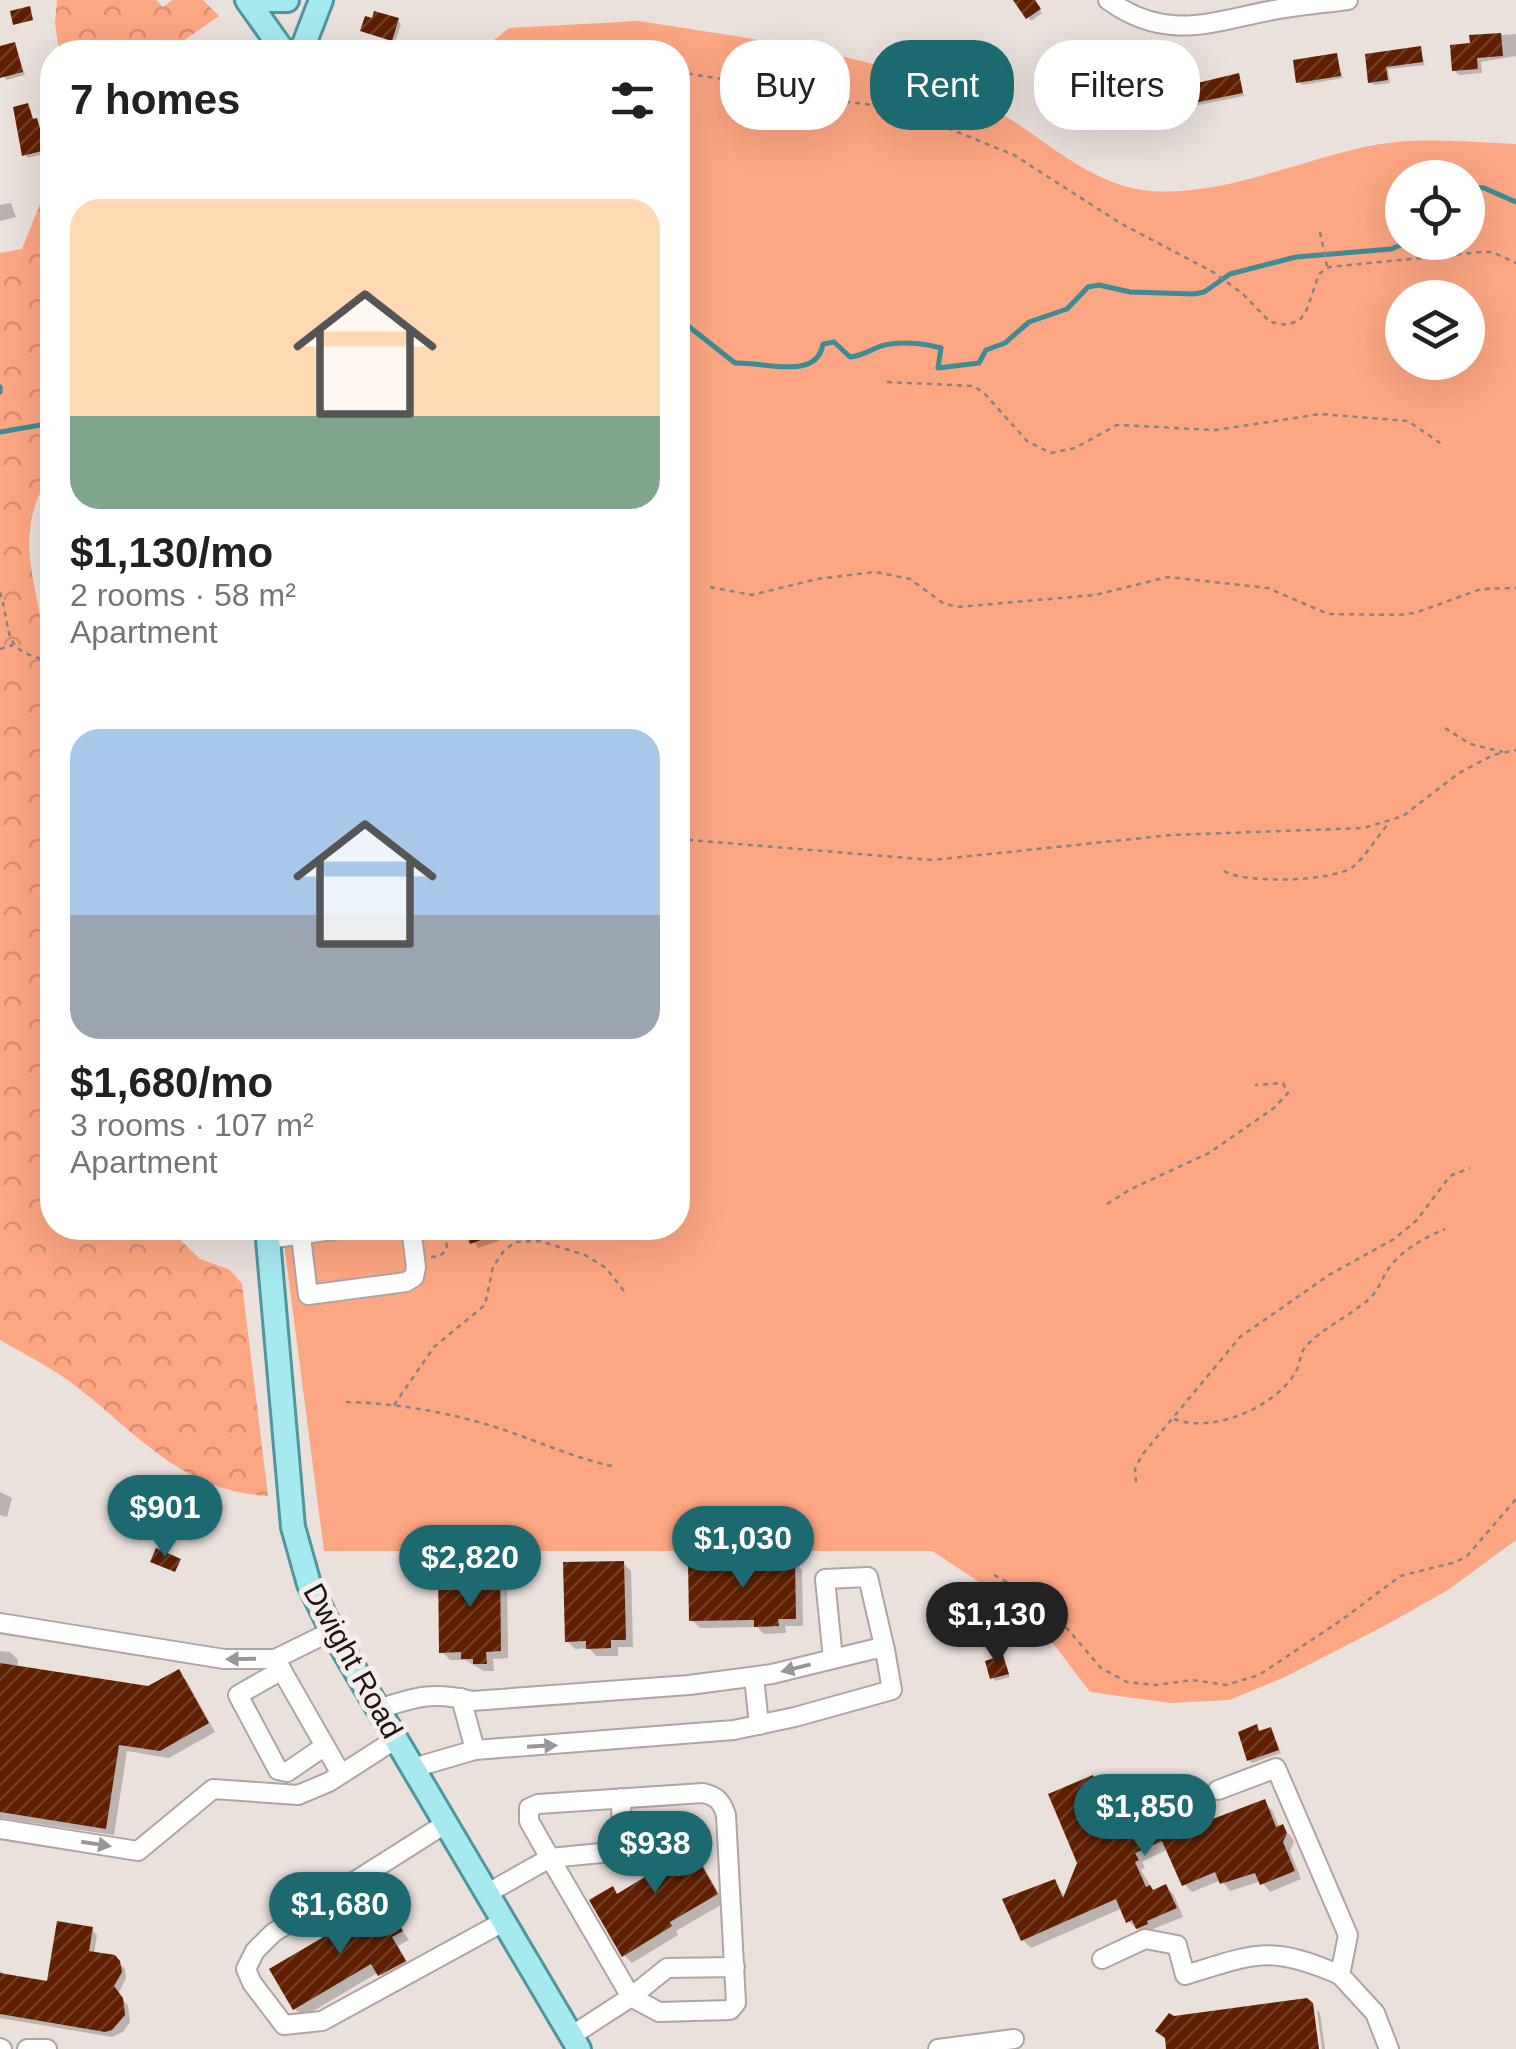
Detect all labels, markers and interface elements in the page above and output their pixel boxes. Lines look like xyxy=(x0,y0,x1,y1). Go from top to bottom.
chip: Buy xyxy=(720,40,850,130)
chip: Rent xyxy=(870,40,1014,130)
chip: Filters xyxy=(1034,40,1200,130)
icon: filters xyxy=(605,73,660,128)
text: 7 homes xyxy=(70,76,240,123)
map controls xyxy=(1385,160,1485,380)
button: locate xyxy=(1385,160,1485,260)
icon: home xyxy=(275,264,455,444)
button: layers xyxy=(1385,280,1485,380)
text: $1,130/mo xyxy=(70,529,273,576)
text: 2 rooms · 58 m² xyxy=(70,577,296,613)
text: Apartment xyxy=(70,614,218,650)
icon: home xyxy=(275,794,455,974)
text: $1,680/mo xyxy=(70,1059,273,1106)
text: 3 rooms · 107 m² xyxy=(70,1107,314,1143)
text: Apartment xyxy=(70,1144,218,1180)
pin: $901 xyxy=(106,1475,224,1560)
text: $901 xyxy=(129,1489,201,1525)
pin: $1,030 xyxy=(662,1506,824,1591)
text: $1,030 xyxy=(694,1520,792,1556)
pin: $2,820 xyxy=(389,1525,551,1610)
text: $2,820 xyxy=(421,1539,519,1575)
street label: Dwight Road xyxy=(297,1578,410,1744)
pin: $1,130 xyxy=(916,1582,1078,1667)
text: $1,130 xyxy=(948,1596,1046,1632)
one-way arrow xyxy=(225,1651,257,1667)
one-way arrow xyxy=(780,1661,811,1677)
one-way arrow xyxy=(527,1738,559,1754)
pin: $1,850 xyxy=(1064,1774,1226,1859)
text: $1,850 xyxy=(1096,1788,1194,1824)
pin: $938 xyxy=(596,1811,714,1896)
text: $938 xyxy=(619,1825,691,1861)
one-way arrow xyxy=(81,1837,113,1852)
pin: $1,680 xyxy=(259,1872,421,1957)
text: $1,680 xyxy=(291,1886,389,1922)

